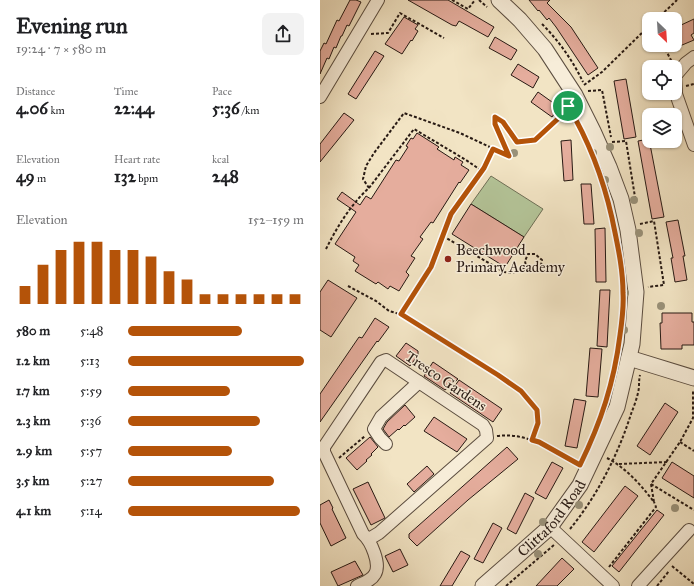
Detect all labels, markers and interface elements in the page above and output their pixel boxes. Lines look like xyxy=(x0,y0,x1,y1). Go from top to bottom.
text: Evening run xyxy=(16,12,128,39)
north arrow xyxy=(642,12,682,52)
map controls xyxy=(642,12,682,148)
button: share xyxy=(262,13,304,55)
text: 19:24 · 7 × 580 m xyxy=(16,41,106,57)
button: locate xyxy=(642,60,682,100)
text: Distance xyxy=(16,85,55,98)
text: Time xyxy=(114,85,138,98)
text: Pace xyxy=(212,85,232,98)
pin xyxy=(551,89,585,123)
icon: arrive xyxy=(557,95,579,117)
text: 4.06 xyxy=(16,98,48,119)
text: 22:44 xyxy=(114,98,154,119)
text: 5:36 xyxy=(212,98,240,119)
text: km xyxy=(48,104,65,117)
text: /km xyxy=(240,104,259,117)
button: layers xyxy=(642,108,682,148)
text: Elevation xyxy=(16,153,60,166)
text: Heart rate xyxy=(114,153,160,166)
text: kcal xyxy=(212,153,229,166)
text: 49 xyxy=(16,166,35,187)
text: 132 xyxy=(114,166,136,187)
text: 248 xyxy=(212,166,239,187)
text: m xyxy=(35,172,46,185)
text: bpm xyxy=(136,172,158,185)
text: Elevation xyxy=(16,212,68,228)
text: 152–159 m xyxy=(248,212,304,228)
place label: Beechwood Primary Academy xyxy=(456,241,566,276)
marker: Beechwood Primary Academy xyxy=(443,254,453,264)
text: 580 m xyxy=(16,323,50,339)
text: 5:48 xyxy=(80,323,103,339)
street label: Tresco Gardens xyxy=(402,347,490,415)
text: 1.2 km xyxy=(16,353,50,369)
text: 5:13 xyxy=(80,353,100,369)
text: 1.7 km xyxy=(16,383,50,399)
text: 5:59 xyxy=(80,383,102,399)
text: 2.3 km xyxy=(16,413,50,429)
text: 5:36 xyxy=(80,413,101,429)
text: 2.9 km xyxy=(16,443,52,459)
text: 5:57 xyxy=(80,443,102,459)
text: 3.5 km xyxy=(16,473,50,489)
text: 5:27 xyxy=(80,473,102,489)
street label: Clittaford Road xyxy=(514,477,590,560)
text: 4.1 km xyxy=(16,503,51,519)
text: 5:14 xyxy=(80,503,102,519)

